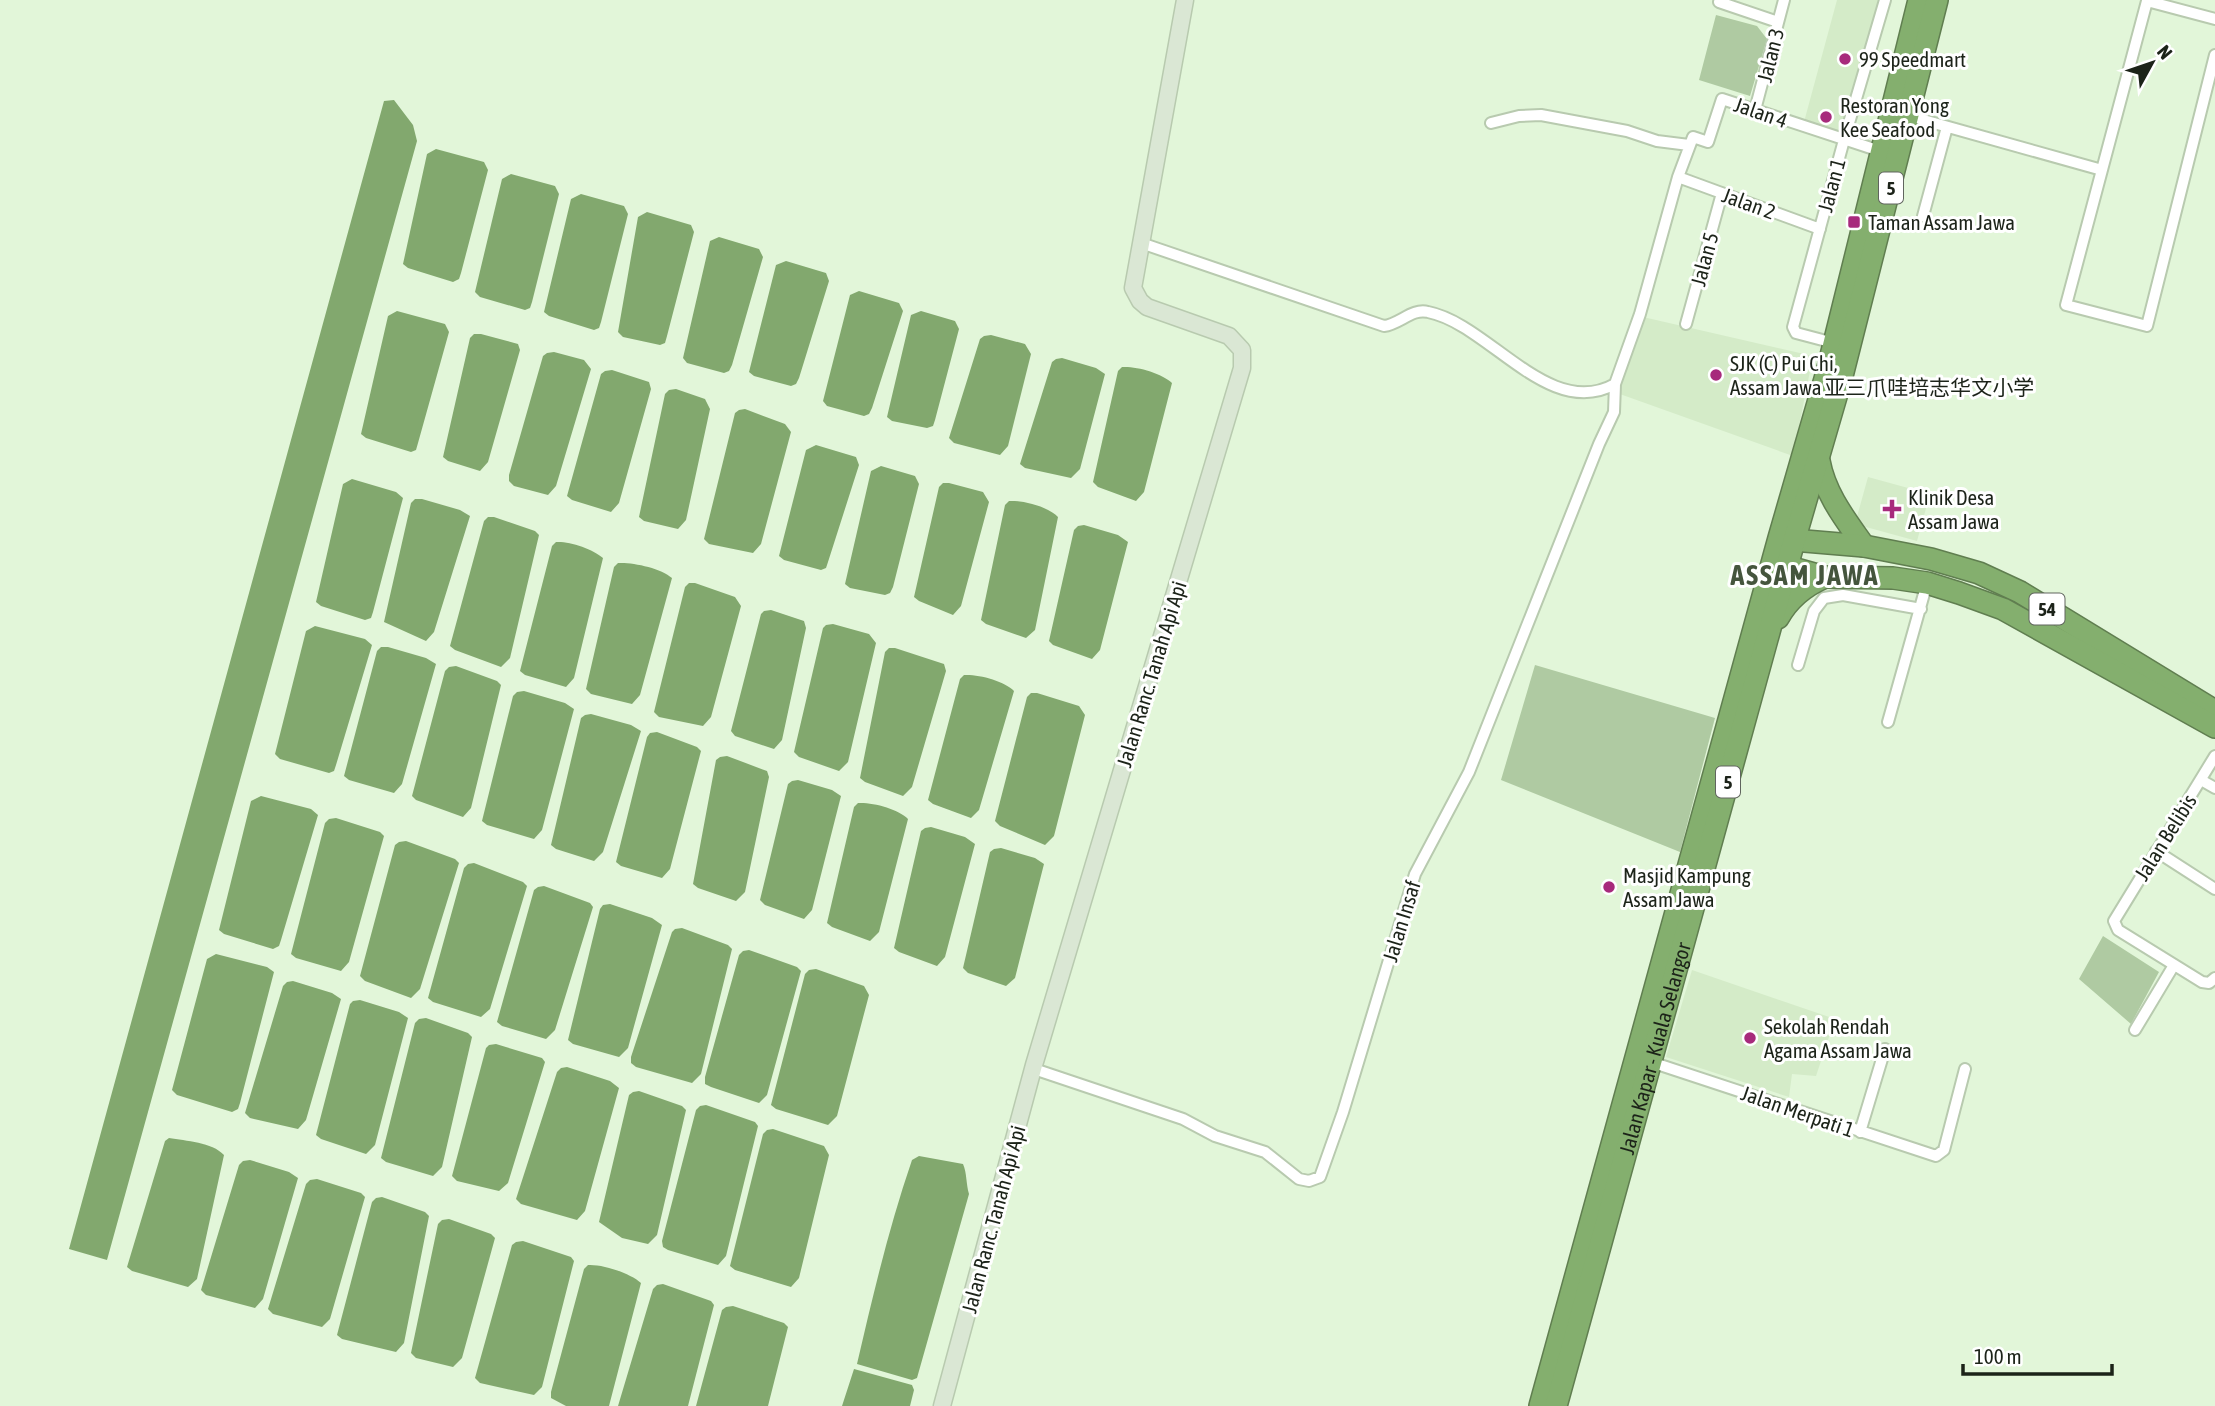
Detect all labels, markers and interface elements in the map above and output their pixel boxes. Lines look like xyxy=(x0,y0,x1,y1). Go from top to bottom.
street label: Jalan 3 xyxy=(1752,26,1788,84)
north arrow xyxy=(2117,28,2187,98)
text: N xyxy=(2153,41,2177,63)
place label: 99 Speedmart xyxy=(1859,47,1966,71)
marker: 99 Speedmart xyxy=(1837,51,1853,67)
street label: Jalan 4 xyxy=(1731,92,1791,132)
place label: Restoran Yong Kee Seafood xyxy=(1840,93,1949,141)
marker: Restoran Yong Kee Seafood xyxy=(1818,109,1834,125)
street label: Jalan 1 xyxy=(1812,155,1850,215)
road number: 5 xyxy=(1879,172,1903,204)
street label: Jalan 2 xyxy=(1719,182,1779,224)
place label: Taman Assam Jawa xyxy=(1868,210,2015,234)
marker: Taman Assam Jawa xyxy=(1846,214,1862,230)
street label: Jalan 5 xyxy=(1685,229,1723,289)
place label: SJK (C) Pui Chi, Assam Jawa 亚三爪哇培志华文小学 xyxy=(1730,351,2034,399)
marker: SJK (C) Pui Chi, Assam Jawa 亚三爪哇培志华文小学 xyxy=(1708,367,1724,383)
place label: Klinik Desa Assam Jawa xyxy=(1908,485,1999,533)
marker: Klinik Desa Assam Jawa xyxy=(1882,499,1902,519)
district label: ASSAM JAWA xyxy=(1729,559,1880,591)
street label: Jalan Ranc. Tanah Api Api xyxy=(1111,578,1191,770)
road number: 54 xyxy=(2030,594,2064,624)
road number: 5 xyxy=(1716,766,1740,797)
street label: Jalan Belibis xyxy=(2129,790,2201,884)
place label: Masjid Kampung Assam Jawa xyxy=(1623,863,1751,911)
street label: Jalan Insaf xyxy=(1377,877,1425,964)
marker: Masjid Kampung Assam Jawa xyxy=(1601,879,1617,895)
street label: Jalan Kapar - Kuala Selangor xyxy=(1614,939,1695,1157)
place label: Sekolah Rendah Agama Assam Jawa xyxy=(1764,1014,1912,1062)
marker: Sekolah Rendah Agama Assam Jawa xyxy=(1742,1030,1758,1046)
street label: Jalan Merpati 1 xyxy=(1738,1080,1858,1142)
street label: Jalan Ranc. Tanah Api Api xyxy=(956,1123,1030,1315)
scale bar xyxy=(1963,1332,2112,1376)
text: 100 m xyxy=(1974,1344,2022,1368)

